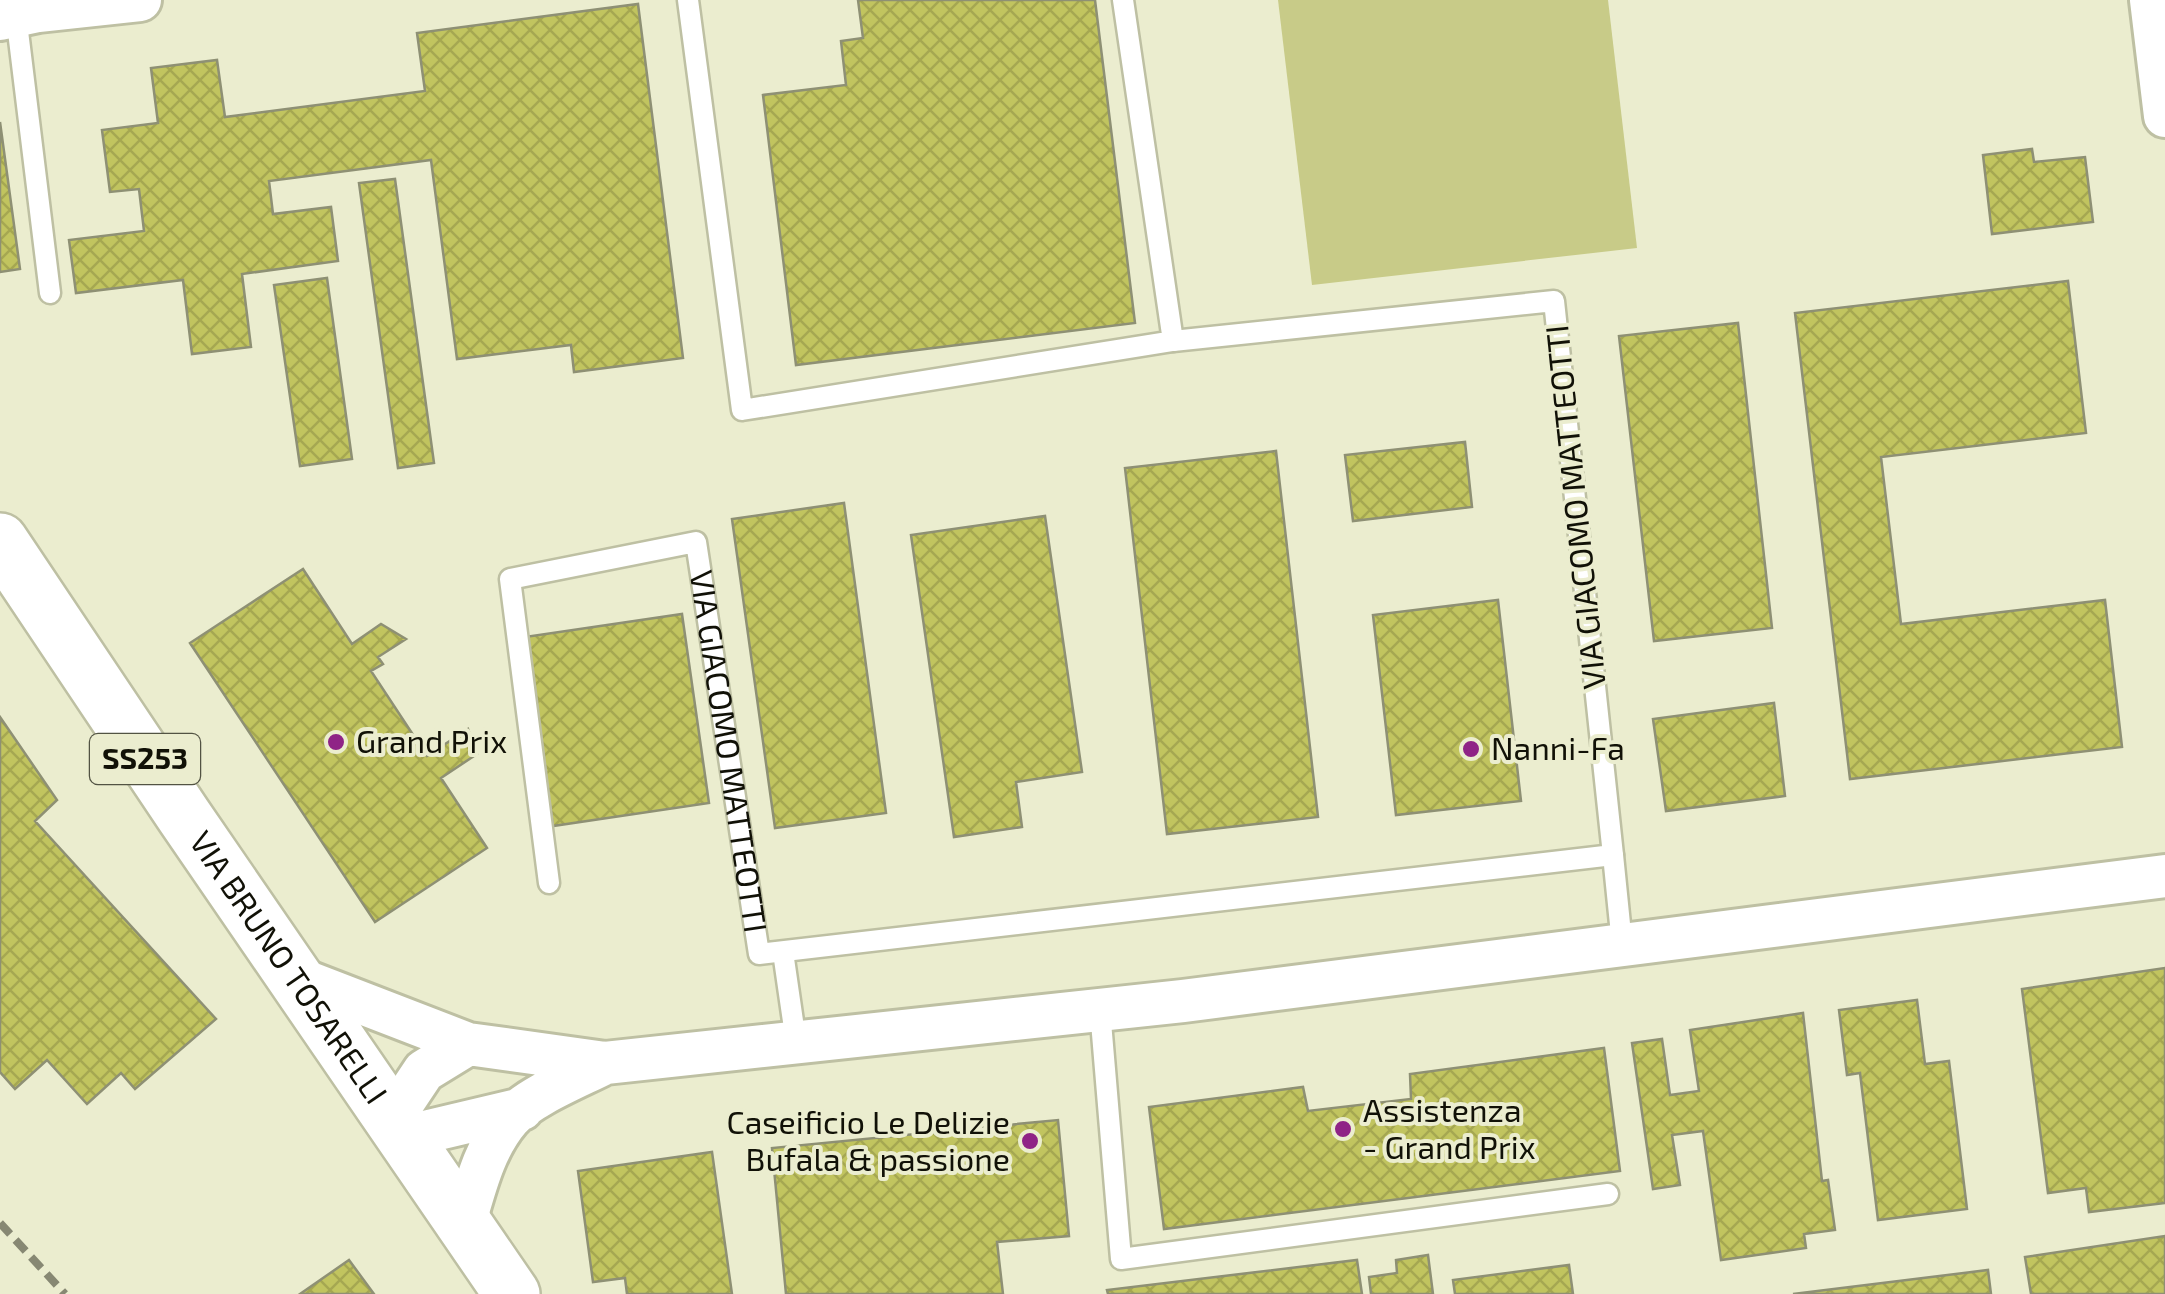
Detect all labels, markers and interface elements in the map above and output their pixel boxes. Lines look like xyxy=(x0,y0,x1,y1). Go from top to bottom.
street label: VIA GIACOMO MATTEOTTI xyxy=(1536,323,1612,691)
street label: VIA GIACOMO MATTEOTTI xyxy=(684,567,776,935)
place label: Grand Prix xyxy=(356,721,507,759)
place label: Nanni-Fa xyxy=(1491,728,1625,766)
marker: Grand Prix xyxy=(325,731,347,753)
road number: SS253 xyxy=(90,734,200,784)
marker: Nanni-Fa xyxy=(1460,738,1482,760)
street label: VIA BRUNO TOSARELLI xyxy=(183,823,397,1110)
place label: Assistenza - Grand Prix xyxy=(1363,1090,1536,1165)
place label: Caseificio Le Delizie Bufala & passione xyxy=(727,1102,1010,1177)
marker: Assistenza - Grand Prix xyxy=(1332,1118,1354,1140)
marker: Caseificio Le Delizie Bufala & passione xyxy=(1019,1130,1041,1152)

